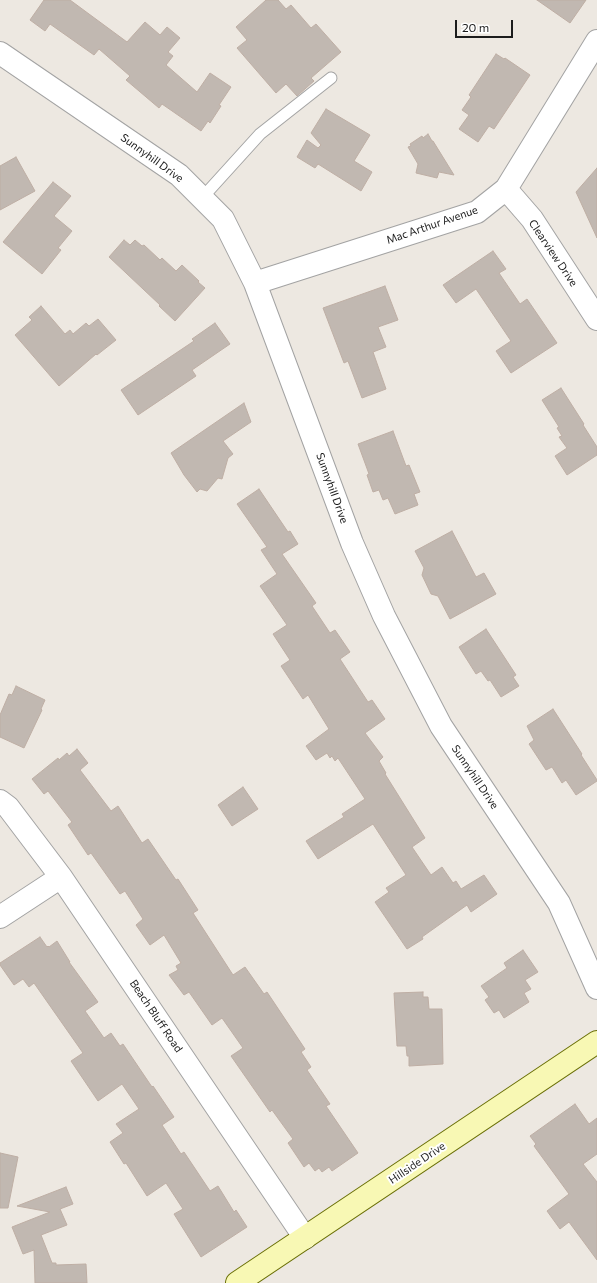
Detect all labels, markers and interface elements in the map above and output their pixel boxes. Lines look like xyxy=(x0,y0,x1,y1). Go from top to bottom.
scale bar xyxy=(457,12,515,38)
text: 20 m xyxy=(462,20,489,34)
street label: Sunnyhill Drive xyxy=(118,131,186,185)
street label: Mac Arthur Avenue xyxy=(385,203,479,247)
street label: Clearview Drive xyxy=(526,217,580,289)
street label: Sunnyhill Drive xyxy=(313,451,351,525)
street label: Sunnyhill Drive xyxy=(449,743,501,811)
street label: Beach Bluff Road xyxy=(127,977,185,1055)
street label: Hillside Drive xyxy=(386,1139,448,1187)

